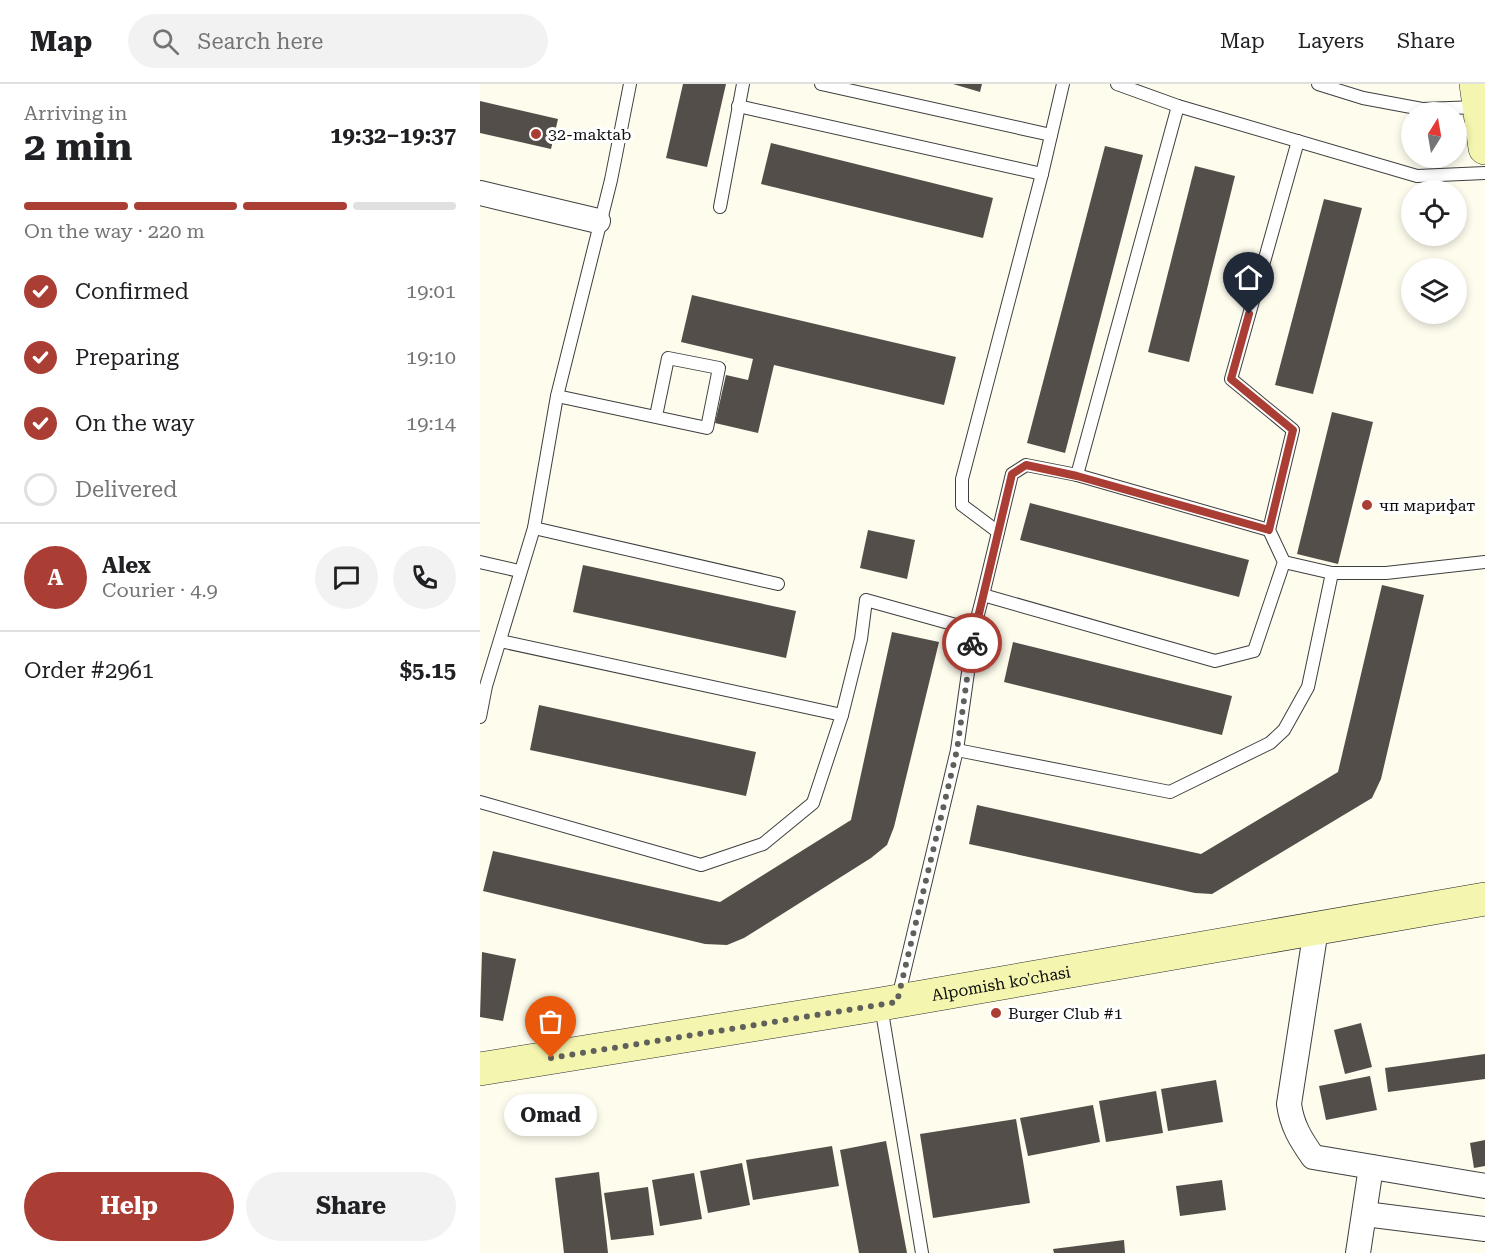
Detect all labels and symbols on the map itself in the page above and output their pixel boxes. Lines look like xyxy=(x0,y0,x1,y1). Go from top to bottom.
north arrow xyxy=(1401,102,1467,168)
place label: 32-maktab xyxy=(548,125,631,144)
marker: 32-maktab xyxy=(529,127,543,141)
pin xyxy=(1223,252,1274,314)
place label: чп марифат xyxy=(1379,496,1475,515)
marker: чп марифат xyxy=(1360,498,1374,512)
courier xyxy=(942,613,1002,673)
street label: Alpomish ko'chasi xyxy=(930,962,1072,1005)
pin xyxy=(525,996,576,1058)
place label: Burger Club #1 xyxy=(1008,1004,1123,1023)
marker: Burger Club #1 xyxy=(989,1006,1003,1020)
callout: Omad xyxy=(505,1094,598,1136)

